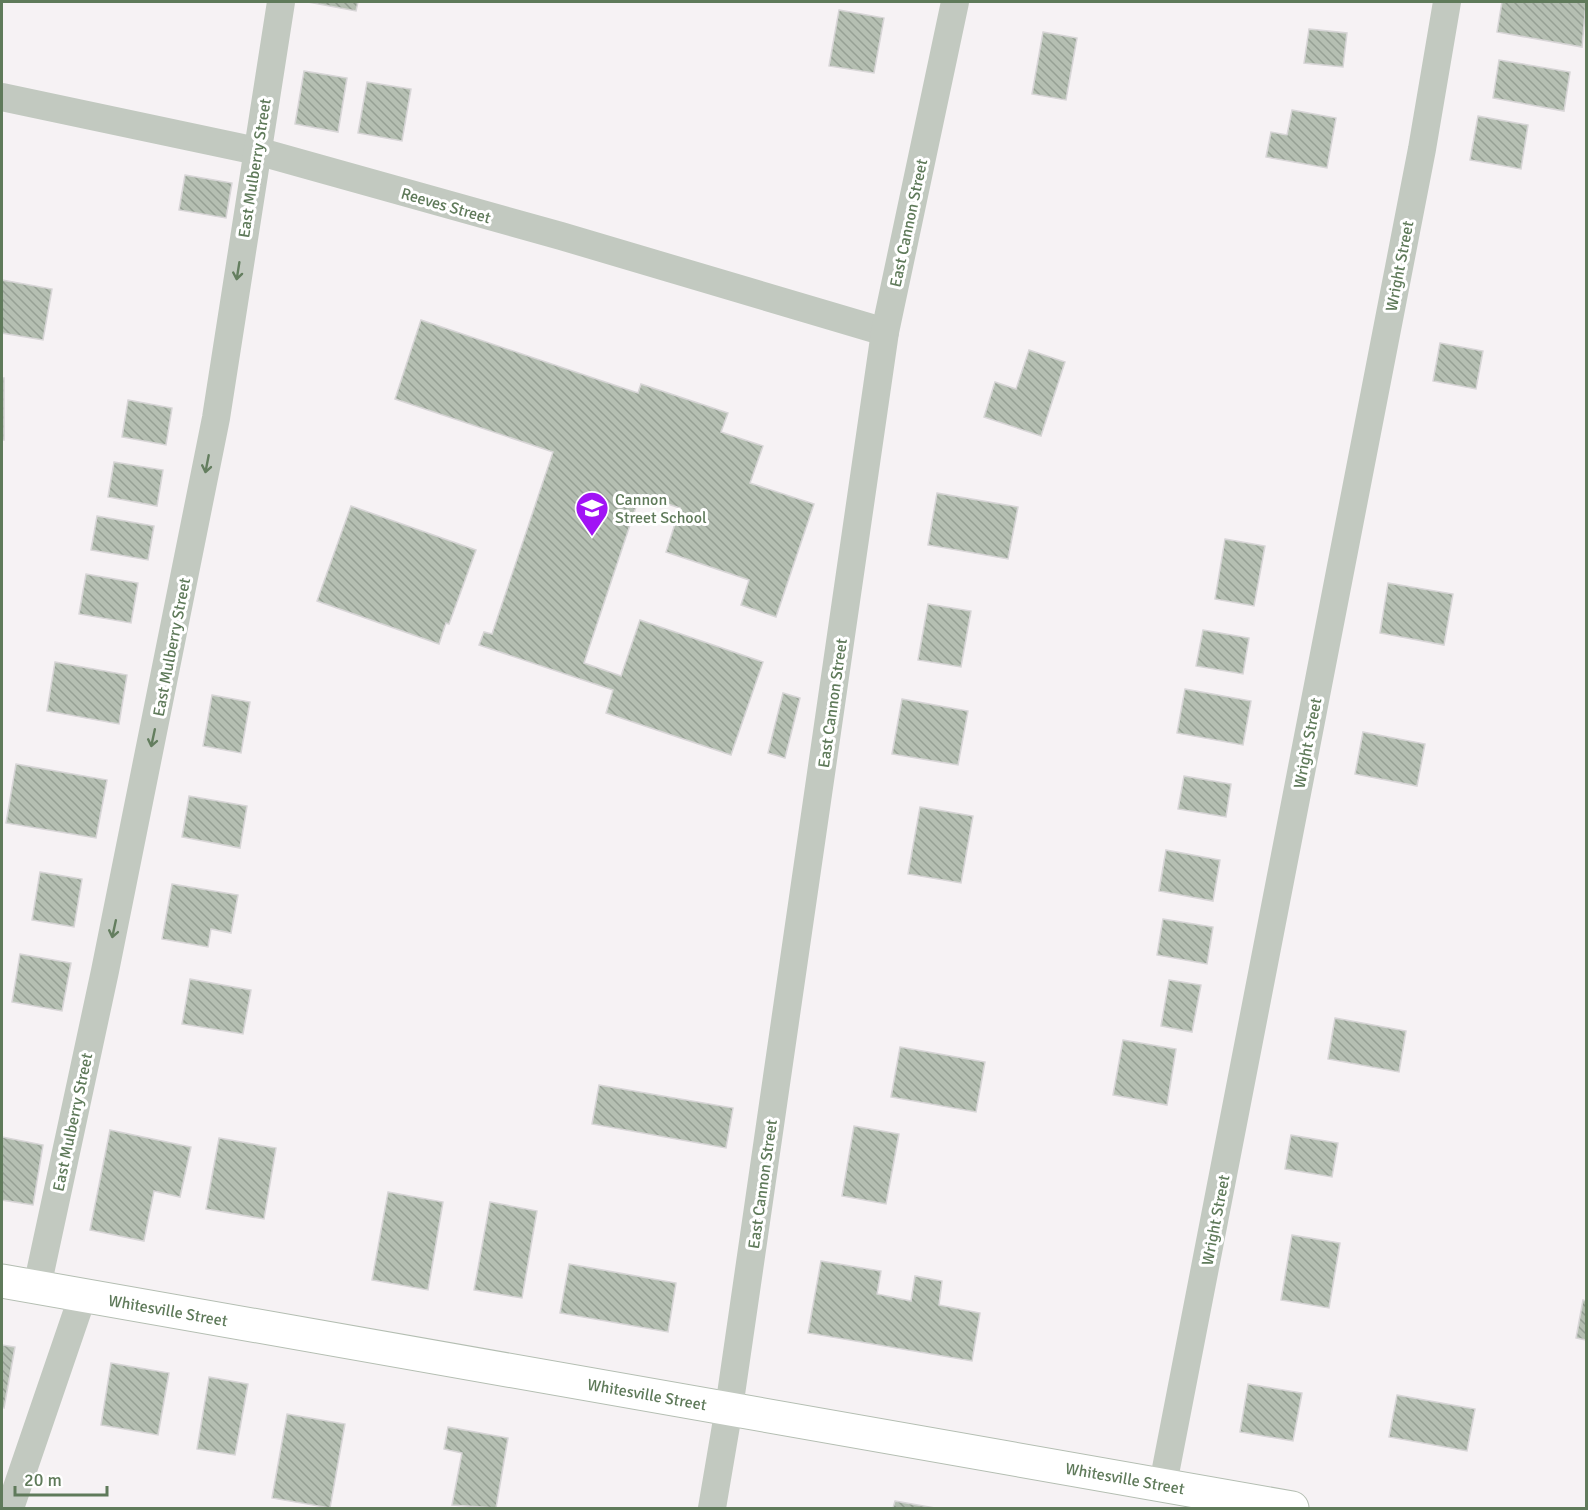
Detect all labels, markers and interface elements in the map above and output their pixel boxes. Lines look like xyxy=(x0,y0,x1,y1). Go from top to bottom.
street label: East Mulberry Street xyxy=(234,97,276,239)
street label: East Cannon Street xyxy=(886,157,932,289)
street label: Reeves Street xyxy=(399,184,493,228)
street label: Wright Street xyxy=(1381,219,1419,313)
one-way arrow xyxy=(233,261,244,281)
one-way arrow xyxy=(201,454,212,473)
school or university icon: Cannon Street School xyxy=(574,490,610,537)
place label: Cannon Street School xyxy=(615,490,707,528)
street label: East Mulberry Street xyxy=(149,576,195,718)
street label: East Cannon Street xyxy=(814,637,852,769)
street label: Wright Street xyxy=(1289,696,1327,790)
one-way arrow xyxy=(147,727,158,747)
one-way arrow xyxy=(108,918,119,938)
street label: East Mulberry Street xyxy=(49,1051,97,1193)
street label: East Cannon Street xyxy=(744,1118,782,1250)
street label: Wright Street xyxy=(1197,1173,1235,1267)
street label: Whitesville Street xyxy=(107,1291,229,1331)
street label: Whitesville Street xyxy=(586,1375,708,1415)
scale bar xyxy=(15,1459,106,1497)
street label: Whitesville Street xyxy=(1064,1459,1186,1499)
text: 20 m xyxy=(24,1469,62,1491)

